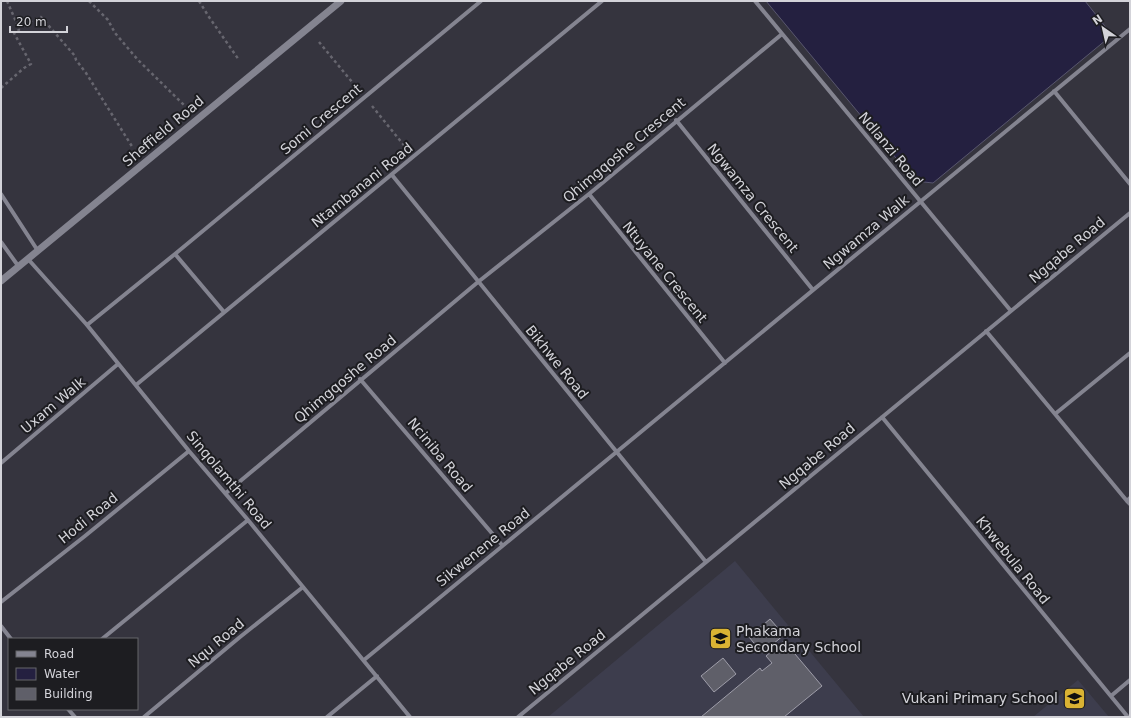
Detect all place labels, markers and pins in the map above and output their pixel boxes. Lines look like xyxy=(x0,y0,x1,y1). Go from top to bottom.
place label: Phakama Secondary School xyxy=(736,623,861,655)
school or university icon: Phakama Secondary School xyxy=(708,626,734,652)
school or university icon: Vukani Primary School xyxy=(1061,685,1087,711)
place label: Vukani Primary School xyxy=(902,690,1058,706)

